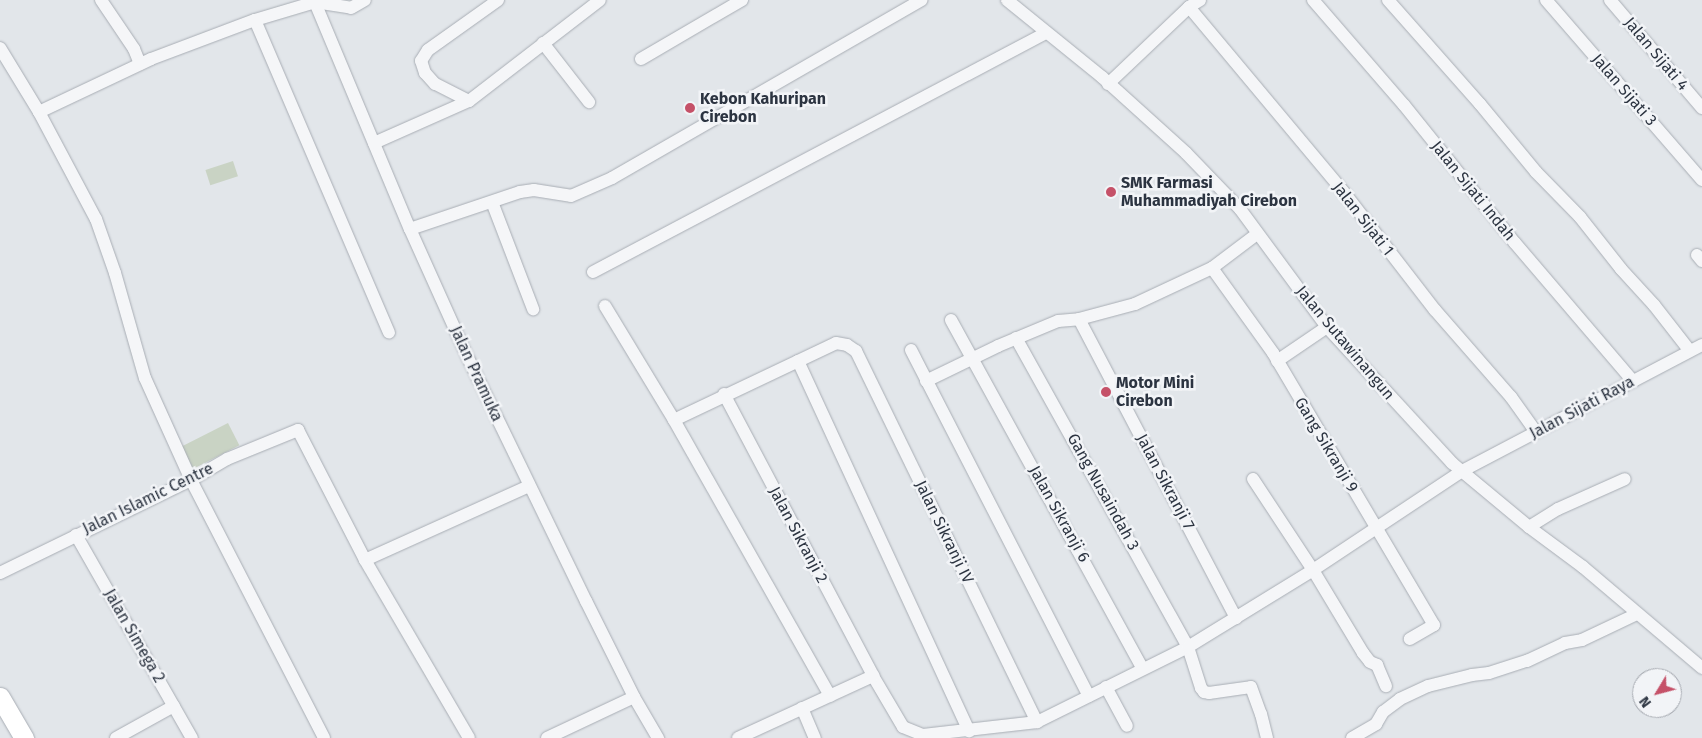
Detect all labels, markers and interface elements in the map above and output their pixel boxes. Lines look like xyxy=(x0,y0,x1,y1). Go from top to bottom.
street label: Jalan Sijati 4 xyxy=(1620,13,1692,95)
street label: Jalan Sijati 3 xyxy=(1587,50,1661,130)
place label: Kebon Kahuripan Cirebon xyxy=(700,89,826,127)
marker: Kebon Kahuripan Cirebon xyxy=(684,102,696,114)
street label: Jalan Sijati Indah xyxy=(1427,137,1519,245)
place label: SMK Farmasi Muhammadiyah Cirebon xyxy=(1121,173,1297,211)
street label: Jalan Sijati 1 xyxy=(1328,178,1398,260)
marker: SMK Farmasi Muhammadiyah Cirebon xyxy=(1105,186,1117,198)
street label: Jalan Sutawinangun xyxy=(1292,282,1398,404)
street label: Jalan Pramuka xyxy=(445,323,507,425)
street label: Jalan Sijati Raya xyxy=(1526,372,1638,444)
place label: Motor Mini Cirebon xyxy=(1116,373,1194,411)
marker: Motor Mini Cirebon xyxy=(1100,386,1112,398)
street label: Gang Sikranji 9 xyxy=(1290,394,1362,496)
street label: Gang Nusaindah 3 xyxy=(1063,430,1143,554)
street label: Jalan Sikranji 7 xyxy=(1132,431,1198,533)
street label: Jalan Islamic Centre xyxy=(80,459,216,539)
street label: Jalan Sikranji 6 xyxy=(1025,462,1093,566)
street label: Jalan Sikranji IV xyxy=(911,477,977,587)
street label: Jalan Sikranji 2 xyxy=(764,483,832,587)
street label: Jalan Simega 2 xyxy=(99,586,169,686)
north arrow xyxy=(1632,668,1682,718)
text: N xyxy=(1636,693,1655,711)

